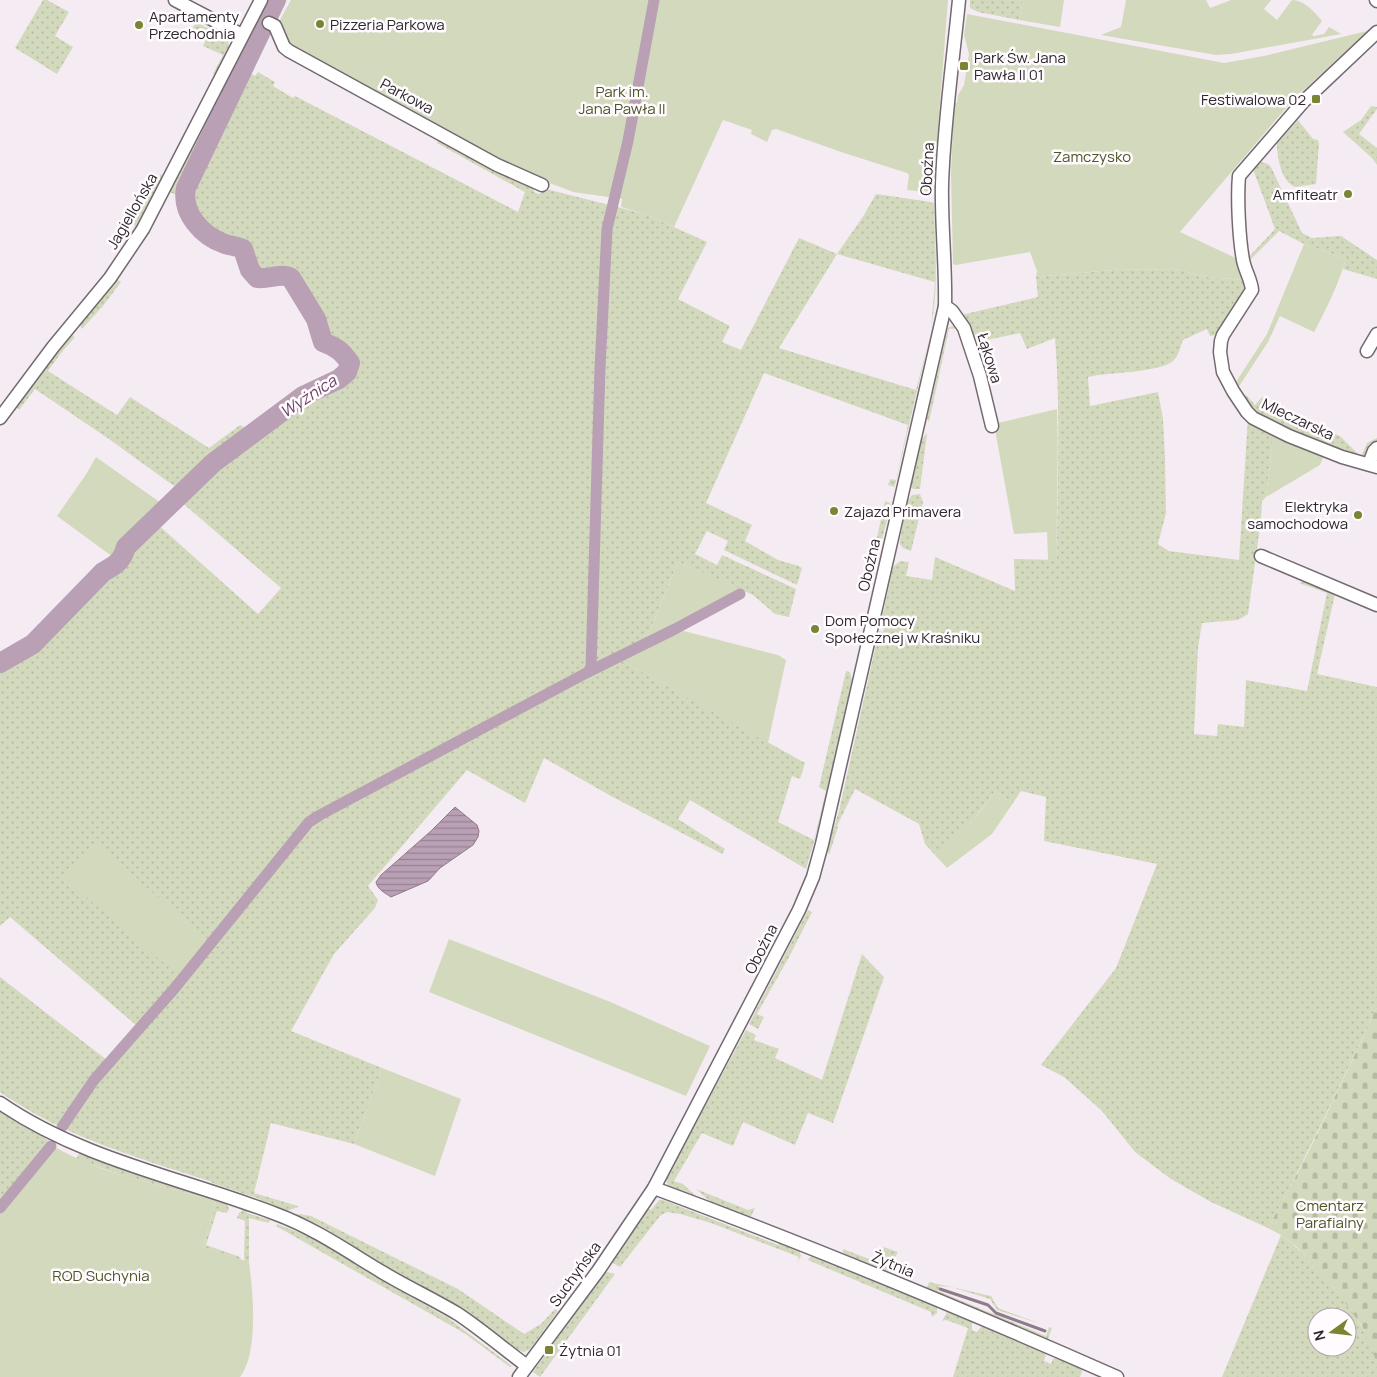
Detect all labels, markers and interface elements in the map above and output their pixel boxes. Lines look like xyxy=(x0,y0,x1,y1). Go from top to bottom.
place label: Apartamenty Przechodnia xyxy=(149,6,239,44)
place label: Pizzeria Parkowa xyxy=(330,14,445,35)
marker: Pizzeria Parkowa xyxy=(314,18,326,30)
marker: Apartamenty Przechodnia xyxy=(133,19,145,31)
place label: Park Św. Jana Pawła II 01 xyxy=(974,47,1066,85)
marker: Park Św. Jana Pawła II 01 xyxy=(958,60,970,72)
street label: Parkowa xyxy=(377,73,437,119)
park label: Park im. Jana Pawła II xyxy=(578,81,666,119)
place label: Festiwalowa 02 xyxy=(1201,89,1306,110)
marker: Festiwalowa 02 xyxy=(1310,93,1322,105)
street label: Oboźna xyxy=(915,142,939,196)
park label: Zamczysko xyxy=(1053,146,1131,167)
street label: Jagiellońska xyxy=(102,169,162,253)
place label: Amfiteatr xyxy=(1273,184,1339,205)
marker: Amfiteatr xyxy=(1342,188,1354,200)
street label: Łąkowa xyxy=(972,330,1008,386)
water label: Wyżnica xyxy=(276,369,341,422)
street label: Mleczarska xyxy=(1258,393,1338,445)
place label: Elektryka samochodowa xyxy=(1247,496,1348,534)
place label: Zajazd Primavera xyxy=(844,501,961,522)
marker: Zajazd Primavera xyxy=(828,505,840,517)
marker: Elektryka samochodowa xyxy=(1352,509,1364,521)
street label: Oboźna xyxy=(853,537,885,593)
place label: Dom Pomocy Społecznej w Kraśniku xyxy=(825,610,980,648)
marker: Dom Pomocy Społecznej w Kraśniku xyxy=(809,623,821,635)
street label: Oboźna xyxy=(740,920,782,978)
park label: Cmentarz Parafialny xyxy=(1296,1195,1364,1233)
street label: Suchyńska xyxy=(544,1237,606,1311)
street label: Żytnia xyxy=(868,1246,918,1282)
park label: ROD Suchynia xyxy=(52,1265,150,1286)
north arrow xyxy=(1307,1307,1357,1357)
text: N xyxy=(1308,1328,1329,1343)
place label: Żytnia 01 xyxy=(559,1340,621,1361)
marker: Żytnia 01 xyxy=(543,1344,555,1356)

